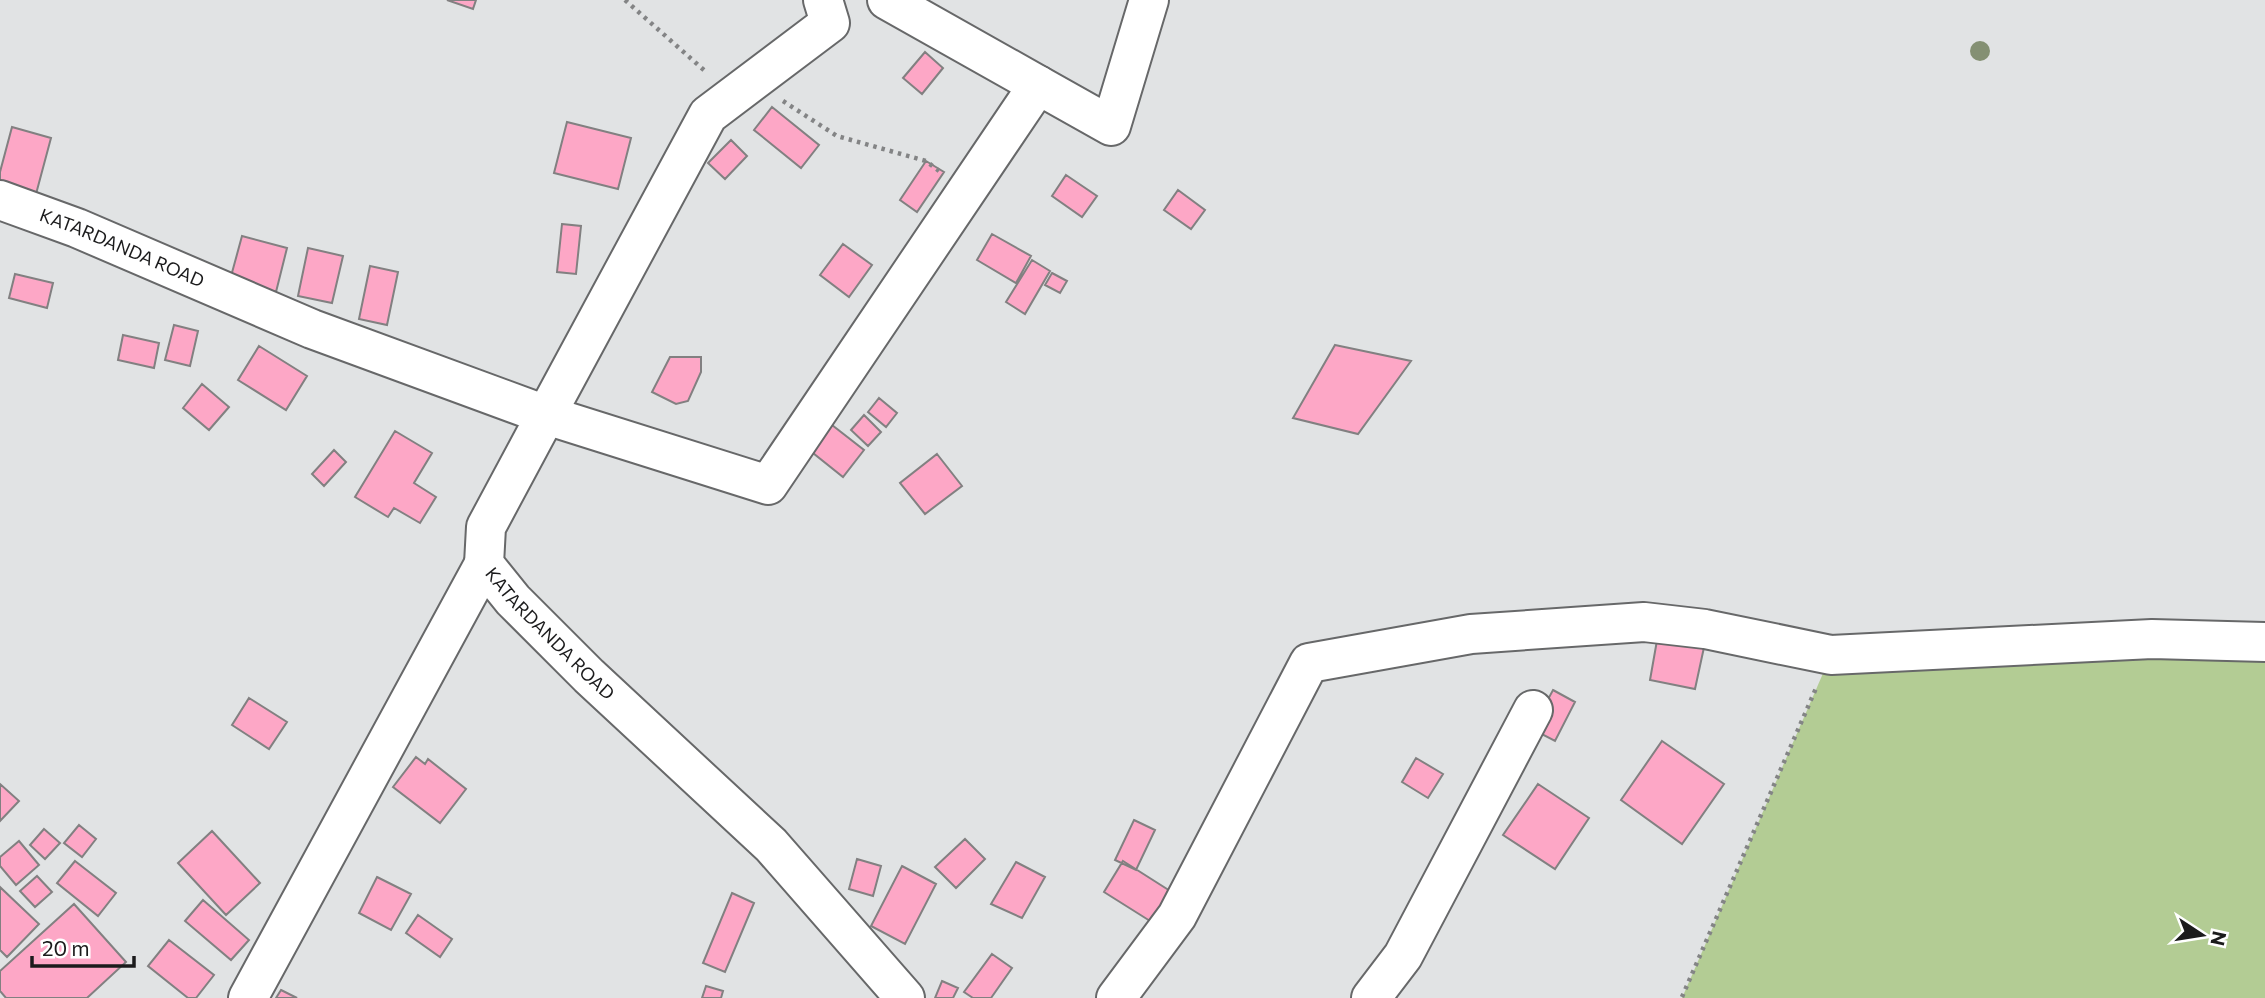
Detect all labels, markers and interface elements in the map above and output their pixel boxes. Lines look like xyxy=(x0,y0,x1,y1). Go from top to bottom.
street label: KATARDANDA ROAD xyxy=(37,203,208,291)
street label: KATARDANDA ROAD xyxy=(481,562,619,704)
north arrow xyxy=(2167,900,2237,970)
scale bar xyxy=(32,925,133,969)
text: N xyxy=(2206,929,2232,948)
text: 20 m xyxy=(42,935,90,960)

